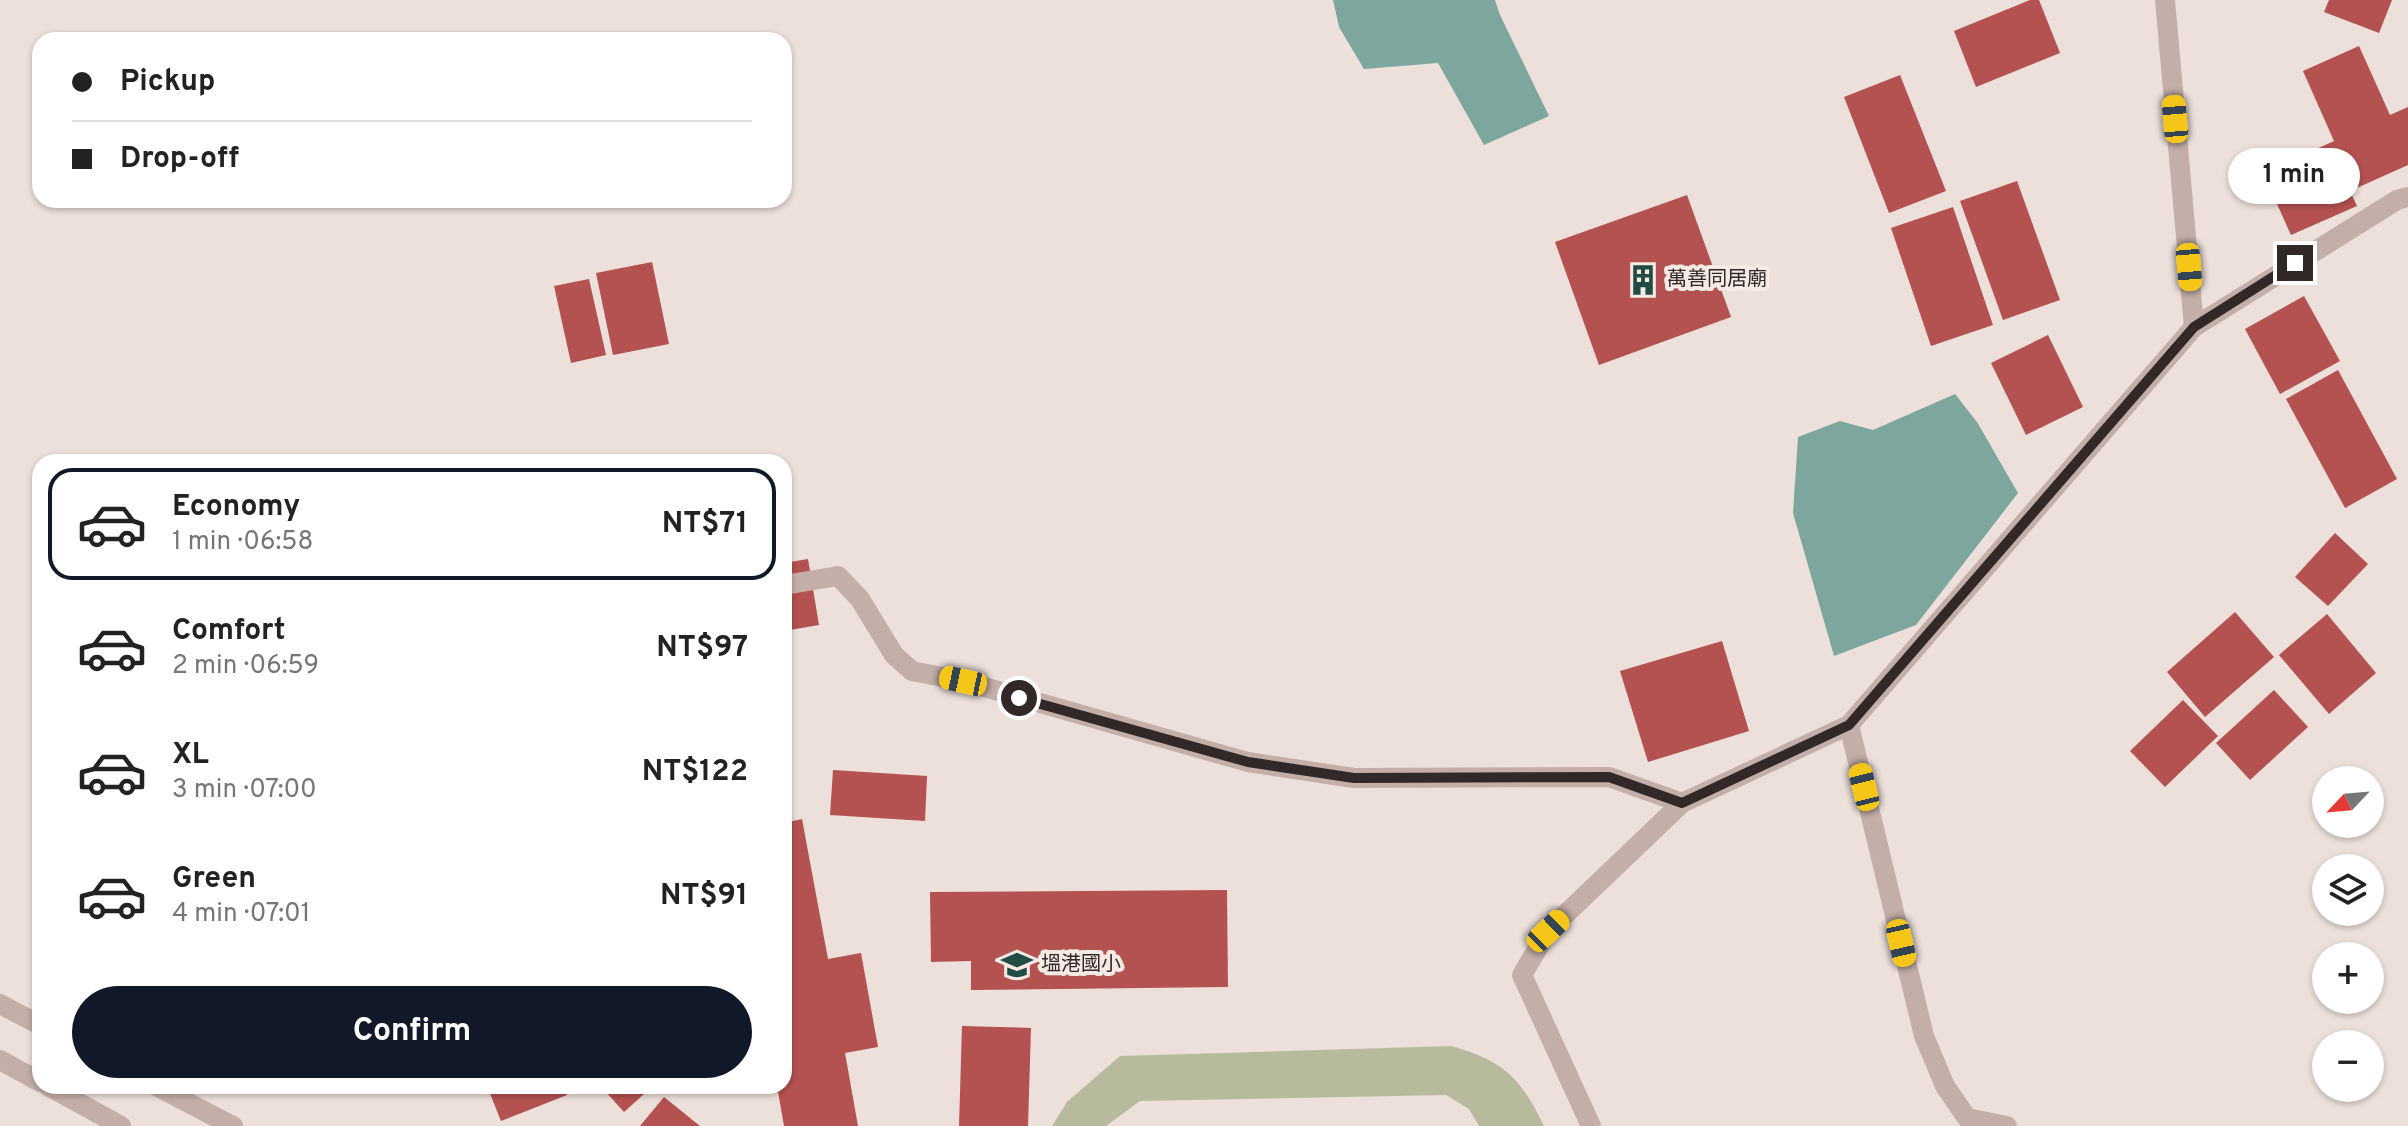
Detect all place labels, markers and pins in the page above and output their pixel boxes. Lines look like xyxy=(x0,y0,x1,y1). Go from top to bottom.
building icon: 萬善同居廟 xyxy=(1626,263,1660,297)
place label: 萬善同居廟 xyxy=(1667,267,1767,293)
school or university icon: 塭港國小 xyxy=(1000,948,1034,982)
place label: 塭港國小 xyxy=(1041,952,1121,978)

